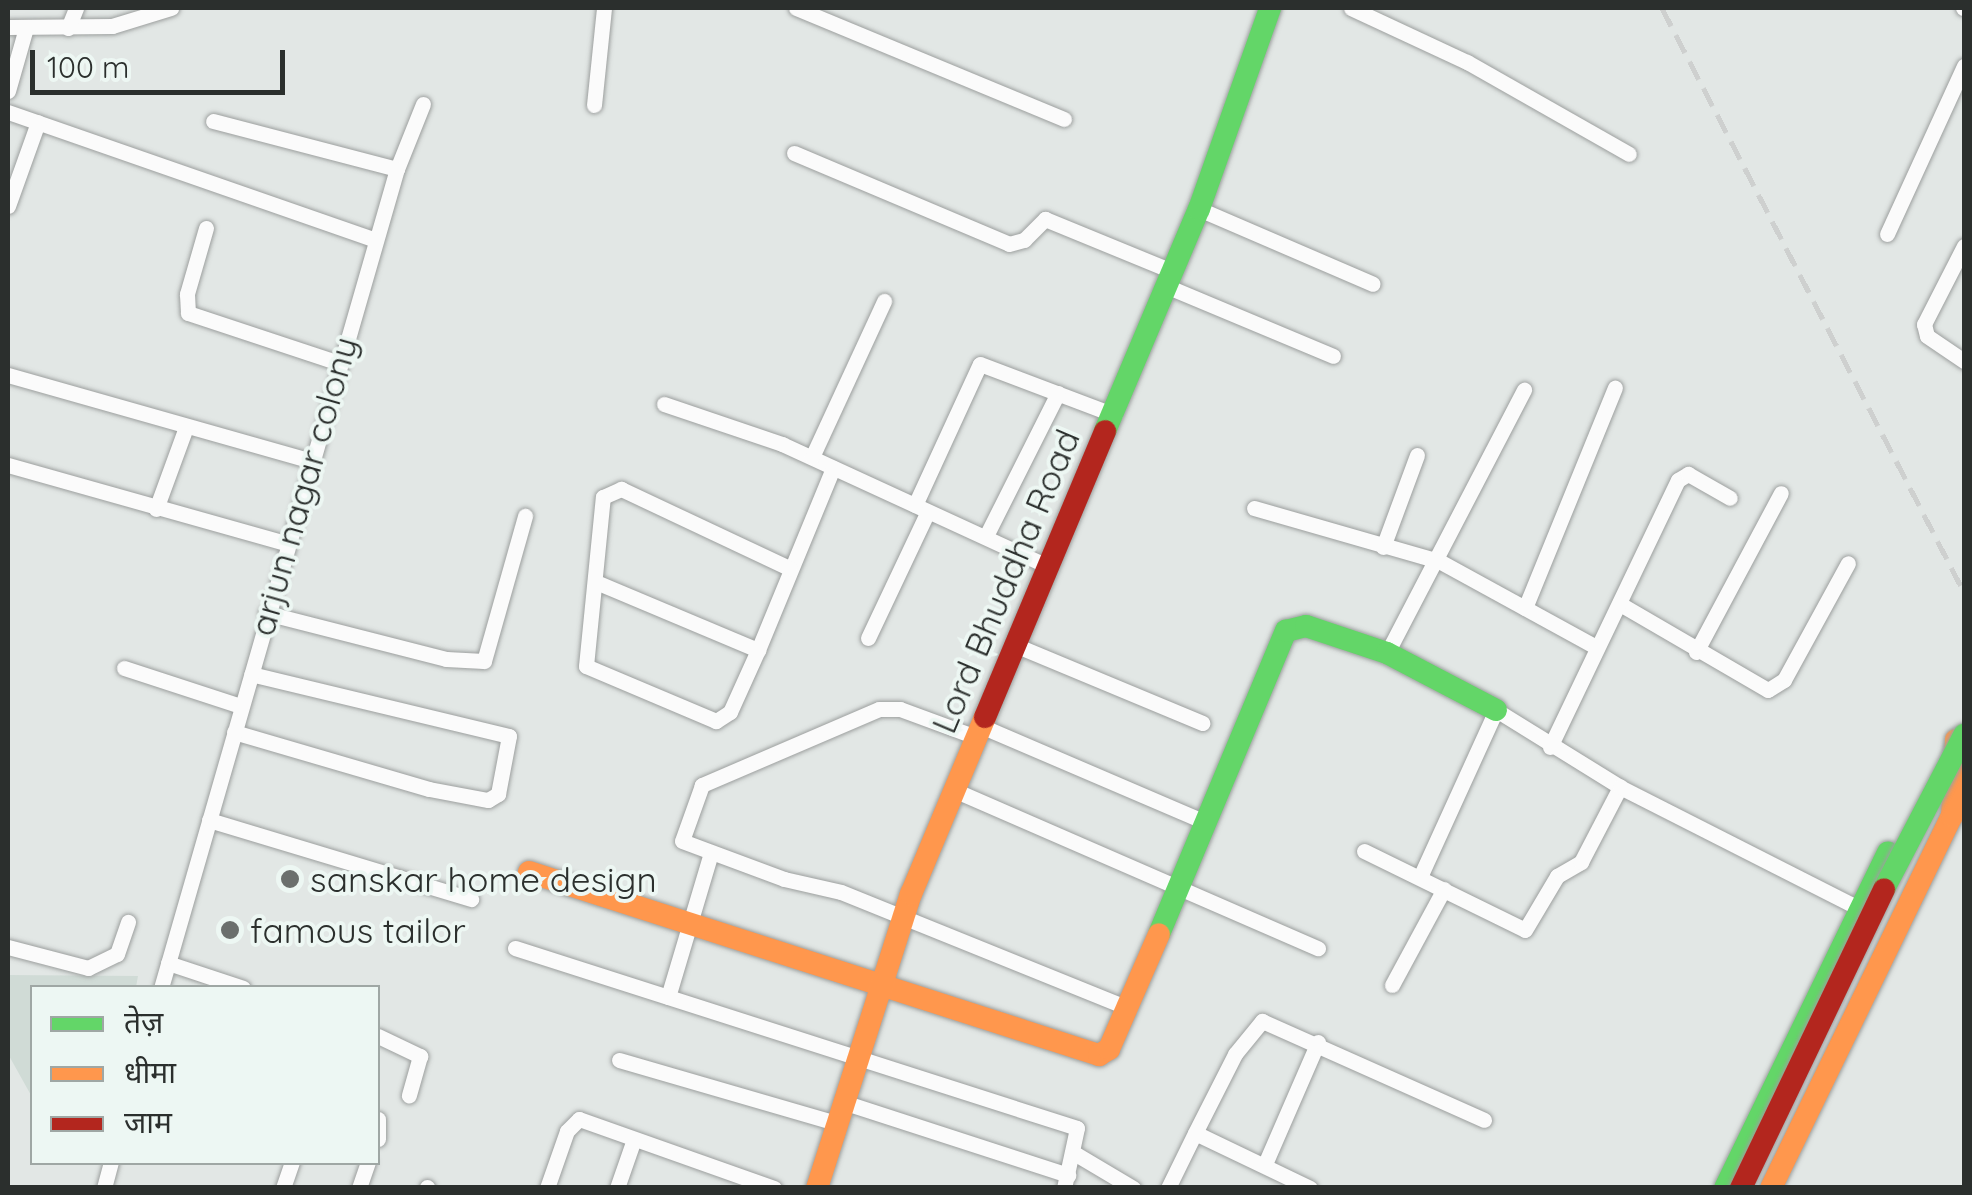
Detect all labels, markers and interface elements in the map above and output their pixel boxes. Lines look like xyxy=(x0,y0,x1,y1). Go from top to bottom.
scale bar xyxy=(35,30,290,92)
text: 100 m xyxy=(47,48,129,86)
street label: arjun nagar colony xyxy=(240,332,366,640)
street label: Lord Bhuddha Road xyxy=(922,423,1088,739)
place label: sanskar home design xyxy=(310,858,657,900)
marker: sanskar home design xyxy=(279,868,301,890)
place label: famous tailor xyxy=(250,909,466,951)
marker: famous tailor xyxy=(219,919,241,941)
legend xyxy=(30,985,380,1165)
text: तेज़ xyxy=(124,1003,163,1041)
text: धीमा xyxy=(124,1053,176,1091)
text: जाम xyxy=(124,1103,172,1141)

